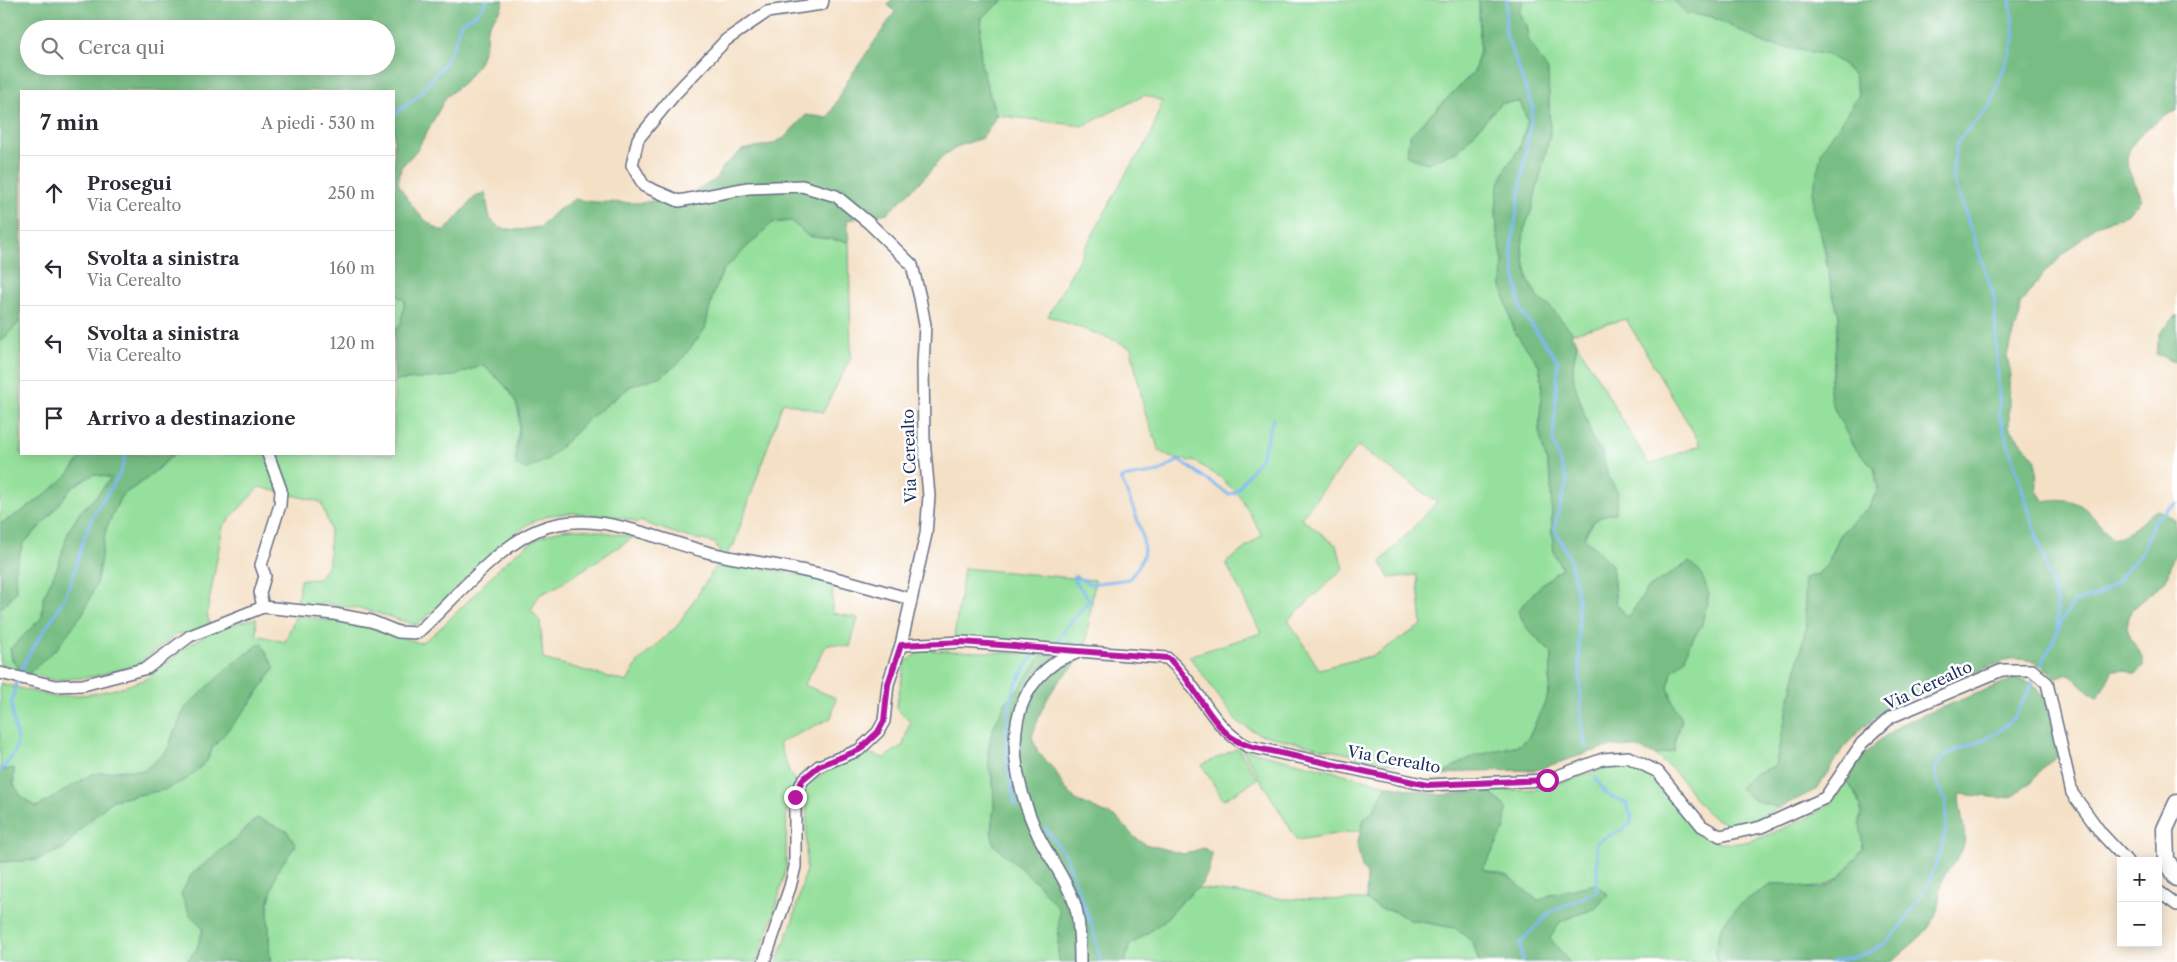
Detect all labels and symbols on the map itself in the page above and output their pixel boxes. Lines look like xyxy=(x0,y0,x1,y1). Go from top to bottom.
street label: Via Cerealto xyxy=(897,408,921,504)
street label: Via Cerealto xyxy=(1880,656,1975,714)
street label: Via Cerealto xyxy=(1345,741,1442,777)
route start xyxy=(1536,769,1559,792)
route end xyxy=(784,786,807,809)

